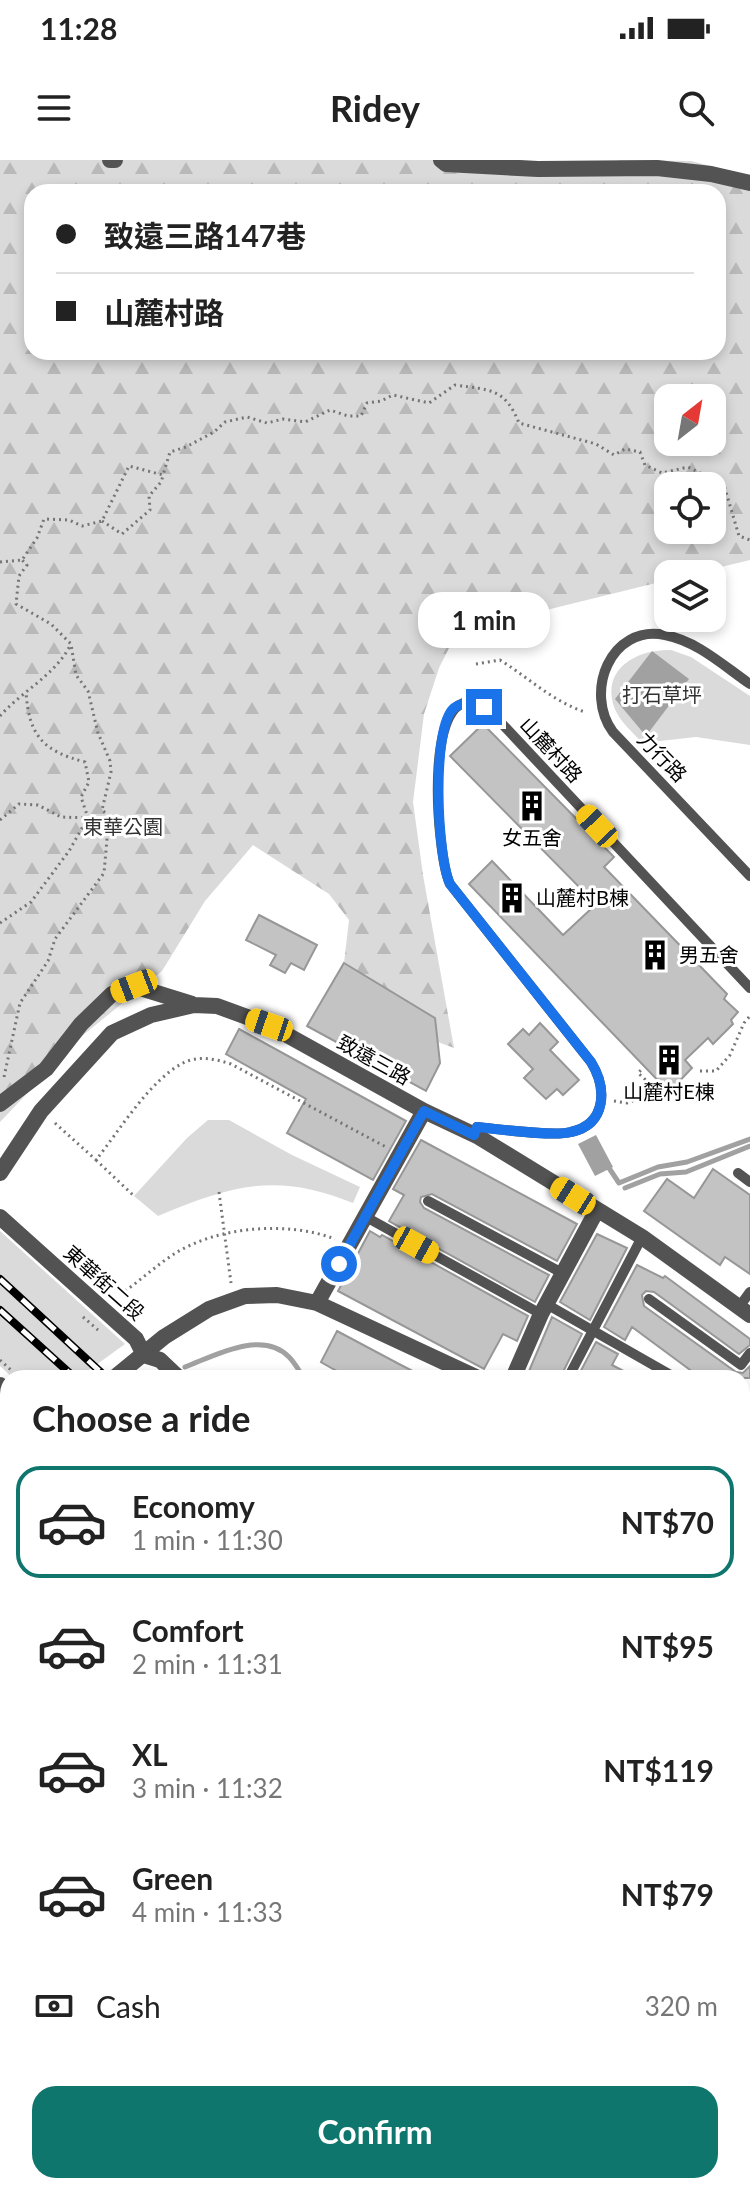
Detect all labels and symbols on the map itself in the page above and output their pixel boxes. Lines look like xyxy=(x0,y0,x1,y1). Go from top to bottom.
north arrow xyxy=(654,384,726,456)
callout: 1 min xyxy=(418,591,550,647)
park label: 打石草坪 xyxy=(622,682,702,706)
route end xyxy=(466,689,502,725)
street label: 山麓村路 xyxy=(516,712,588,787)
street label: 力行路 xyxy=(633,726,692,786)
building icon: 女五舍 xyxy=(515,789,549,823)
car xyxy=(572,800,622,852)
park label: 東華公園 xyxy=(83,814,163,838)
place label: 女五舍 xyxy=(502,825,562,849)
building icon: 山麓村B棟 xyxy=(495,881,529,915)
place label: 山麓村B棟 xyxy=(536,885,629,909)
building icon: 男五舍 xyxy=(638,938,672,972)
place label: 男五舍 xyxy=(679,942,739,966)
car xyxy=(107,966,161,1006)
car xyxy=(242,1006,296,1044)
street label: 致遠三路 xyxy=(334,1029,415,1089)
building icon: 山麓村E棟 xyxy=(652,1043,686,1077)
place label: 山麓村E棟 xyxy=(623,1079,715,1103)
car xyxy=(546,1173,600,1219)
car xyxy=(389,1223,443,1267)
street label: 東華街二段 xyxy=(59,1240,150,1325)
route start xyxy=(321,1246,357,1282)

